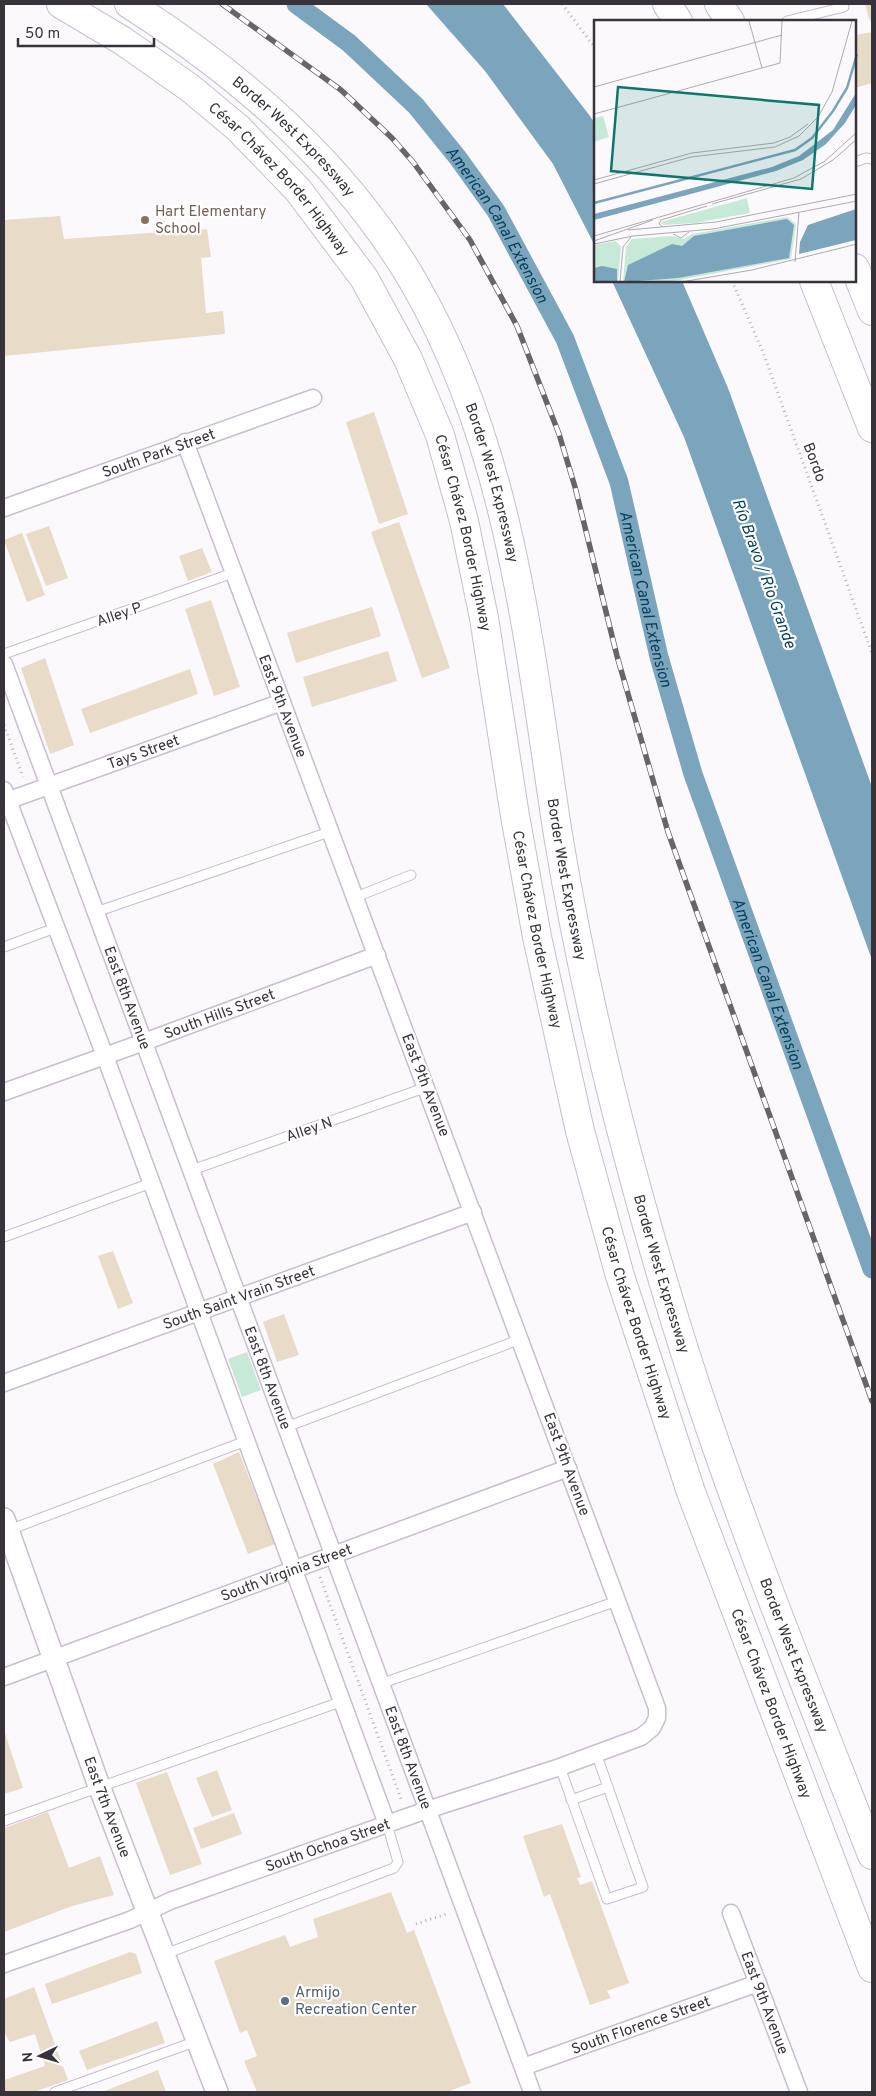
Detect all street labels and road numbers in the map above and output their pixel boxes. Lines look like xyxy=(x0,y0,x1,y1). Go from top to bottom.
street label: Border West Expressway xyxy=(227,73,358,201)
street label: César Chávez Border Highway xyxy=(204,99,353,261)
street label: Border West Expressway xyxy=(460,401,522,564)
street label: South Park Street xyxy=(100,426,218,483)
street label: César Chávez Border Highway xyxy=(429,432,494,633)
street label: Bordo xyxy=(798,440,829,485)
street label: Alley P xyxy=(94,599,145,632)
street label: East 9th Avenue xyxy=(253,652,310,761)
street label: Tays Street xyxy=(105,732,182,775)
street label: Border West Expressway xyxy=(542,797,589,963)
street label: César Chávez Border Highway xyxy=(507,829,565,1031)
street label: East 8th Avenue xyxy=(98,944,154,1053)
street label: South Hills Street xyxy=(162,986,278,1045)
street label: East 9th Avenue xyxy=(396,1031,453,1140)
street label: Alley N xyxy=(284,1114,335,1147)
street label: Border West Expressway xyxy=(628,1193,693,1356)
street label: César Chávez Border Highway xyxy=(596,1224,675,1423)
street label: South Saint Vrain Street xyxy=(161,1262,318,1335)
street label: East 8th Avenue xyxy=(239,1324,294,1433)
street label: East 9th Avenue xyxy=(538,1410,593,1519)
street label: South Virginia Street xyxy=(218,1541,355,1607)
street label: Border West Expressway xyxy=(754,1576,831,1736)
street label: César Chávez Border Highway xyxy=(725,1606,815,1802)
street label: East 8th Avenue xyxy=(379,1704,435,1812)
street label: East 7th Avenue xyxy=(78,1754,134,1861)
street label: South Ochoa Street xyxy=(263,1816,393,1877)
street label: East 9th Avenue xyxy=(735,1949,792,2058)
street label: South Florence Street xyxy=(569,1993,713,2060)

